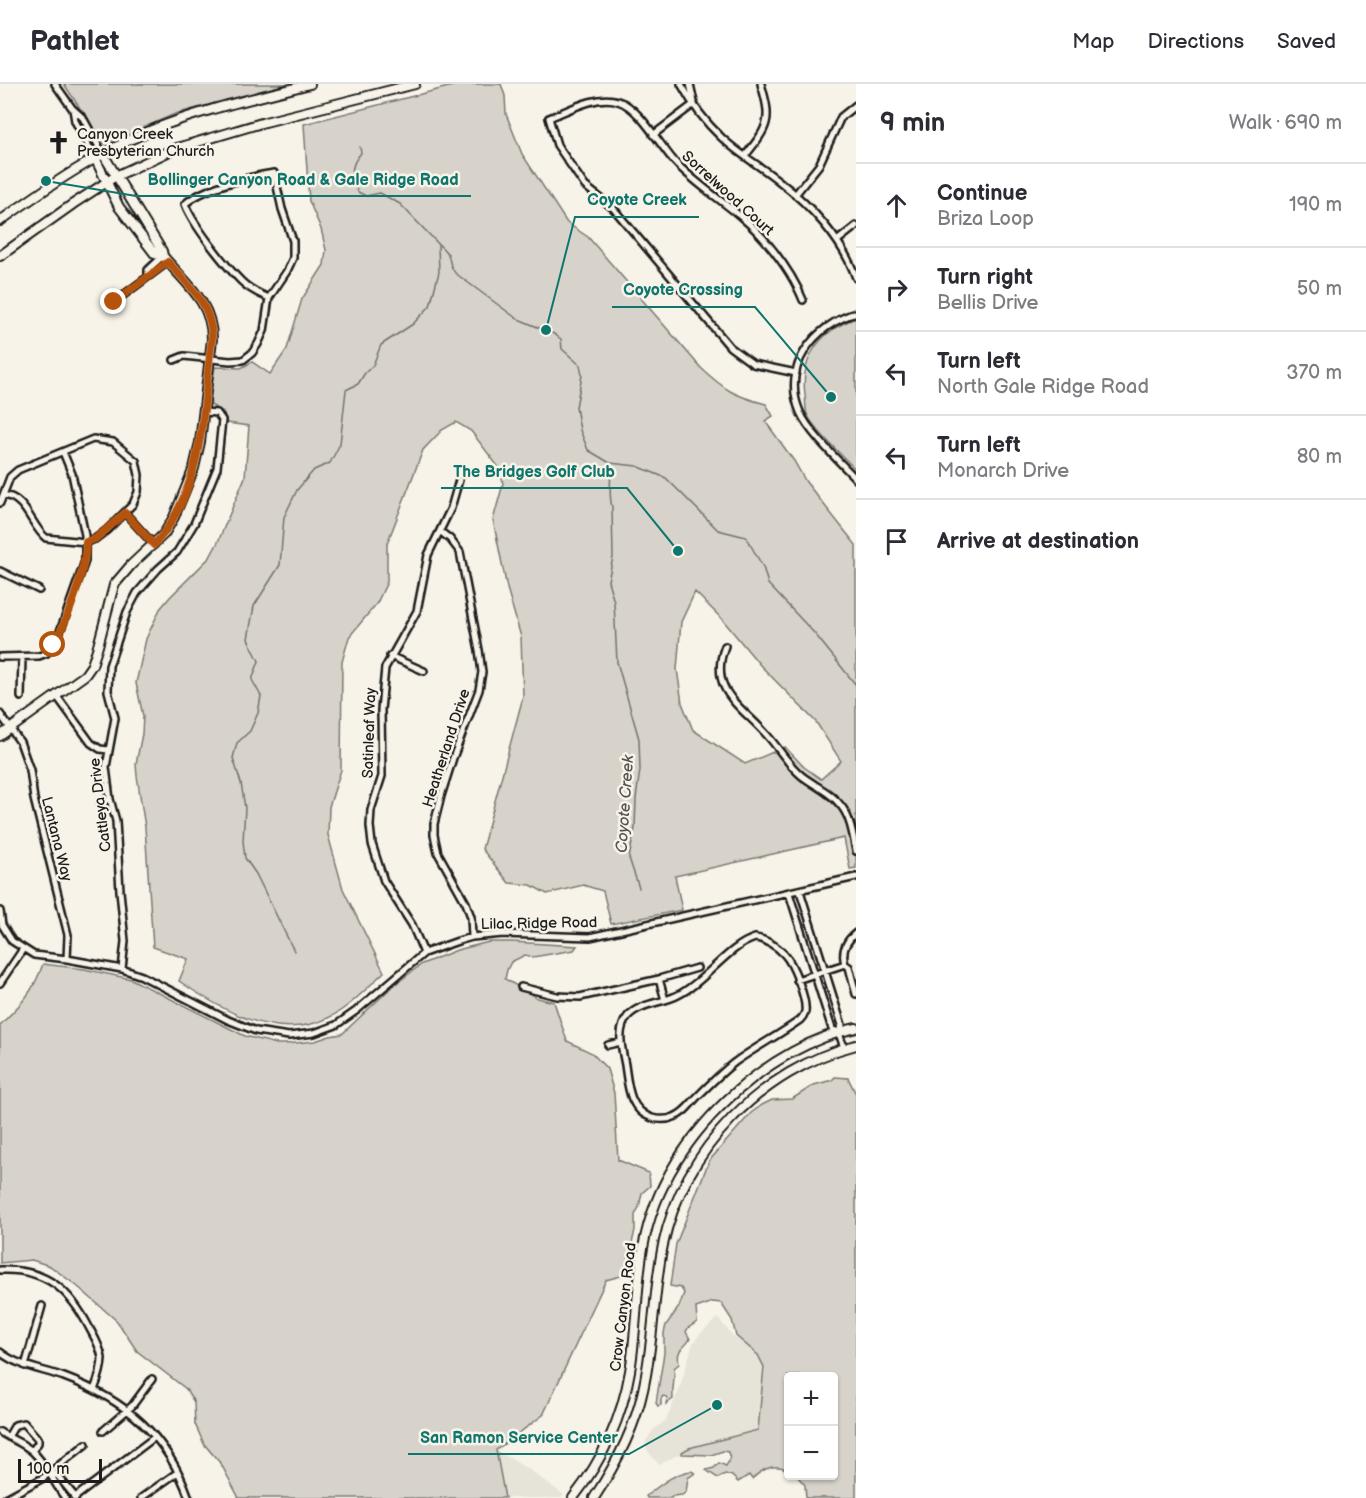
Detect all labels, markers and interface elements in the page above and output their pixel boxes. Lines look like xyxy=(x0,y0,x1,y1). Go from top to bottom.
text: Pathlet xyxy=(30,25,119,58)
text: Map xyxy=(1072,29,1115,54)
text: Directions xyxy=(1148,29,1244,54)
text: Saved xyxy=(1277,29,1336,54)
text: 9 min xyxy=(880,108,945,139)
text: Walk · 690 m xyxy=(1229,111,1342,135)
place label: Canyon Creek Presbyterian Church xyxy=(77,125,215,161)
church icon: Canyon Creek Presbyterian Church xyxy=(46,130,72,156)
street label: Sorrelwood Court xyxy=(678,147,778,240)
callout: Bollinger Canyon Road & Gale Ridge Road xyxy=(136,162,471,196)
text: Bollinger Canyon Road & Gale Ridge Road xyxy=(148,171,458,190)
text: Continue xyxy=(937,180,1027,207)
callout: Coyote Creek xyxy=(575,183,699,217)
icon: ahead xyxy=(880,189,913,222)
text: Coyote Creek xyxy=(587,191,687,210)
text: 190 m xyxy=(1289,193,1342,217)
text: Briza Loop xyxy=(937,207,1034,231)
text: Turn right xyxy=(937,264,1033,291)
callout: Coyote Crossing xyxy=(612,273,755,307)
icon: right xyxy=(880,273,913,306)
text: 50 m xyxy=(1297,277,1342,301)
text: Coyote Crossing xyxy=(623,281,743,300)
route end xyxy=(100,288,126,314)
text: Bellis Drive xyxy=(937,291,1038,315)
text: Turn left xyxy=(937,348,1021,375)
icon: left xyxy=(880,357,913,390)
text: 370 m xyxy=(1286,361,1342,385)
text: North Gale Ridge Road xyxy=(937,375,1149,399)
text: Turn left xyxy=(937,432,1021,459)
icon: left xyxy=(880,441,913,474)
text: 80 m xyxy=(1297,445,1342,469)
callout: The Bridges Golf Club xyxy=(441,454,627,488)
text: Monarch Drive xyxy=(937,459,1069,483)
text: The Bridges Golf Club xyxy=(453,463,615,482)
icon: arrive xyxy=(880,525,913,558)
text: Arrive at destination xyxy=(937,528,1139,555)
route start xyxy=(39,631,65,657)
street label: Heatherland Drive xyxy=(418,686,475,810)
street label: Satinleaf Way xyxy=(358,687,381,779)
water label: Coyote Creek xyxy=(613,753,638,854)
street label: Cattleya Drive xyxy=(85,757,116,853)
street label: Lantana Way xyxy=(37,795,76,883)
street label: Lilac Ridge Road xyxy=(481,913,597,934)
street label: Crow Canyon Road xyxy=(606,1242,641,1373)
map controls xyxy=(784,1372,838,1480)
button: + xyxy=(784,1372,838,1426)
callout: San Ramon Service Center xyxy=(408,1420,629,1454)
button: − xyxy=(784,1426,838,1480)
text: San Ramon Service Center xyxy=(420,1429,618,1448)
scale bar xyxy=(18,1456,102,1484)
text: 100 m xyxy=(27,1460,70,1479)

